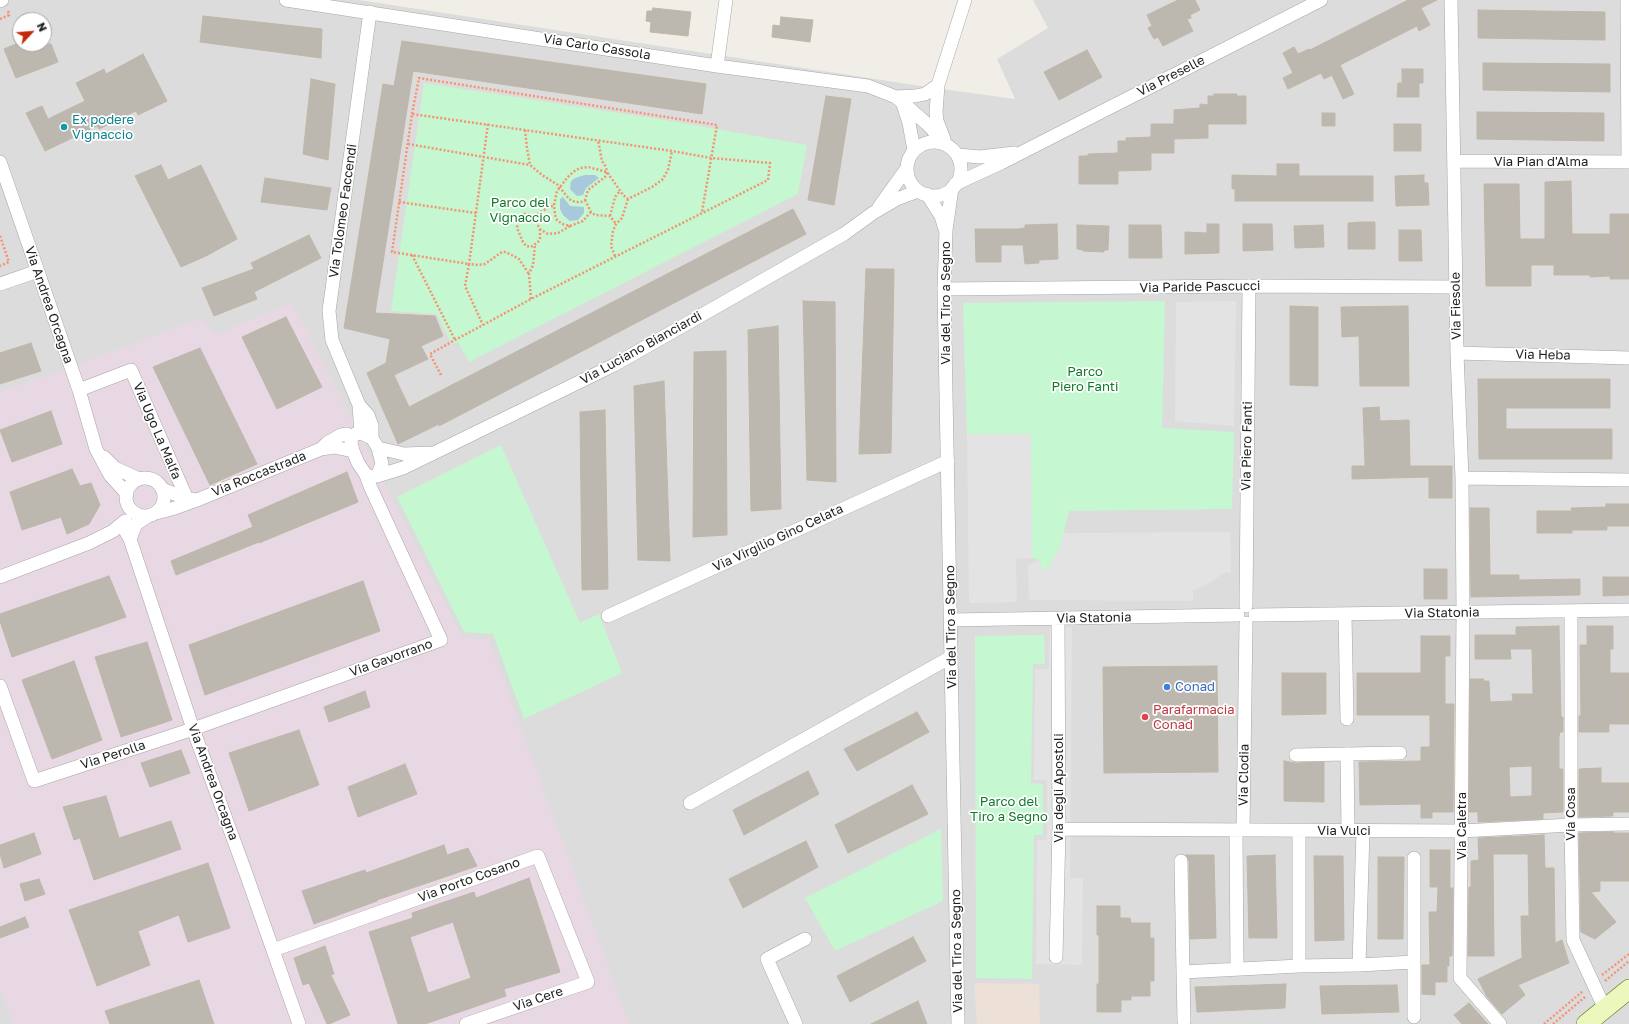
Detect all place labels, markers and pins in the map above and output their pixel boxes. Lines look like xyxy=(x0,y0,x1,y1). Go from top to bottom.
place label: Ex podere Vignaccio xyxy=(72,112,134,143)
marker: Ex podere Vignaccio xyxy=(59,122,69,132)
place label: Conad xyxy=(1175,679,1215,695)
marker: Conad xyxy=(1162,682,1172,692)
place label: Parafarmacia Conad xyxy=(1153,702,1235,733)
marker: Parafarmacia Conad xyxy=(1140,712,1150,722)

